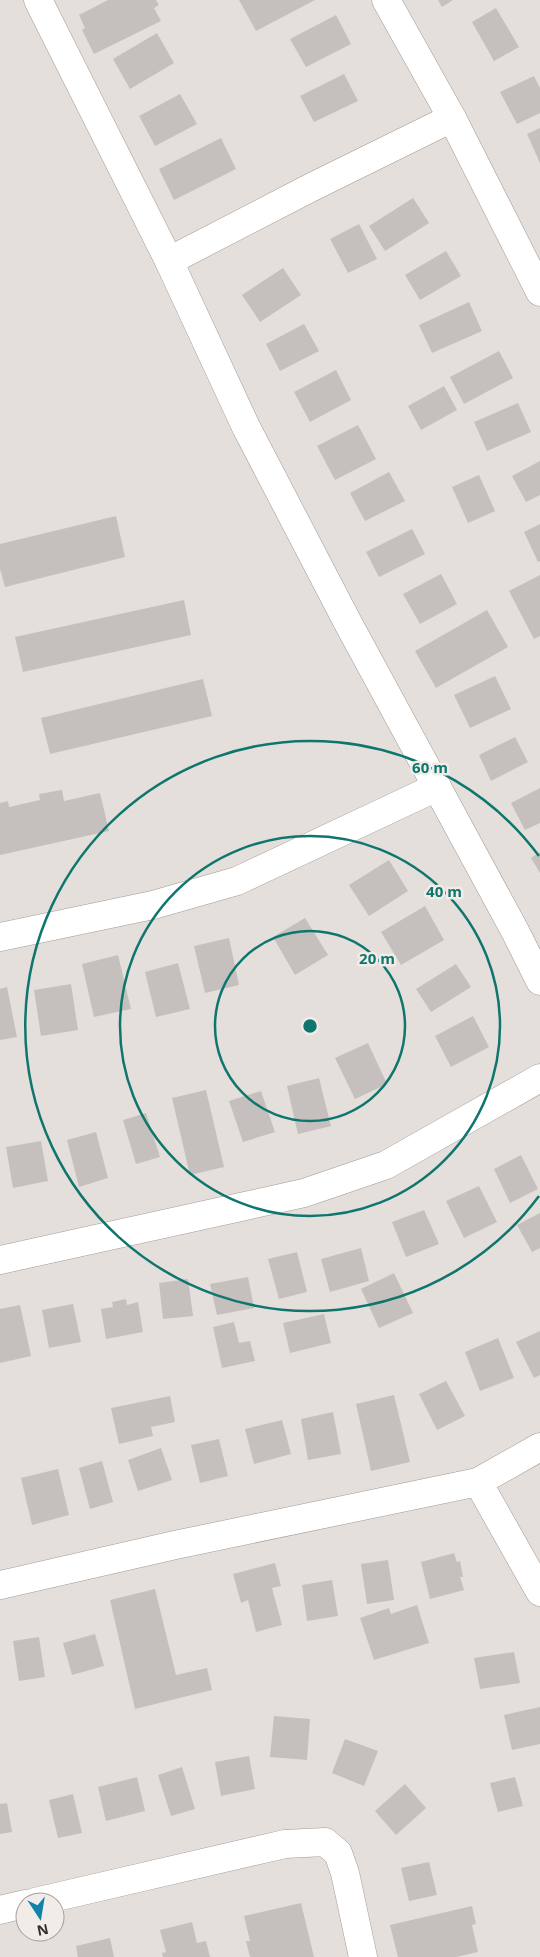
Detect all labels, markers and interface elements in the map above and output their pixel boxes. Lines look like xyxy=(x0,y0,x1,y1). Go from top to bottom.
text: 60 m xyxy=(412,757,448,777)
text: 40 m xyxy=(426,881,462,901)
text: 20 m xyxy=(359,948,395,968)
centre of rings xyxy=(301,1017,319,1035)
north arrow xyxy=(15,1892,65,1942)
text: N xyxy=(35,1920,50,1941)

